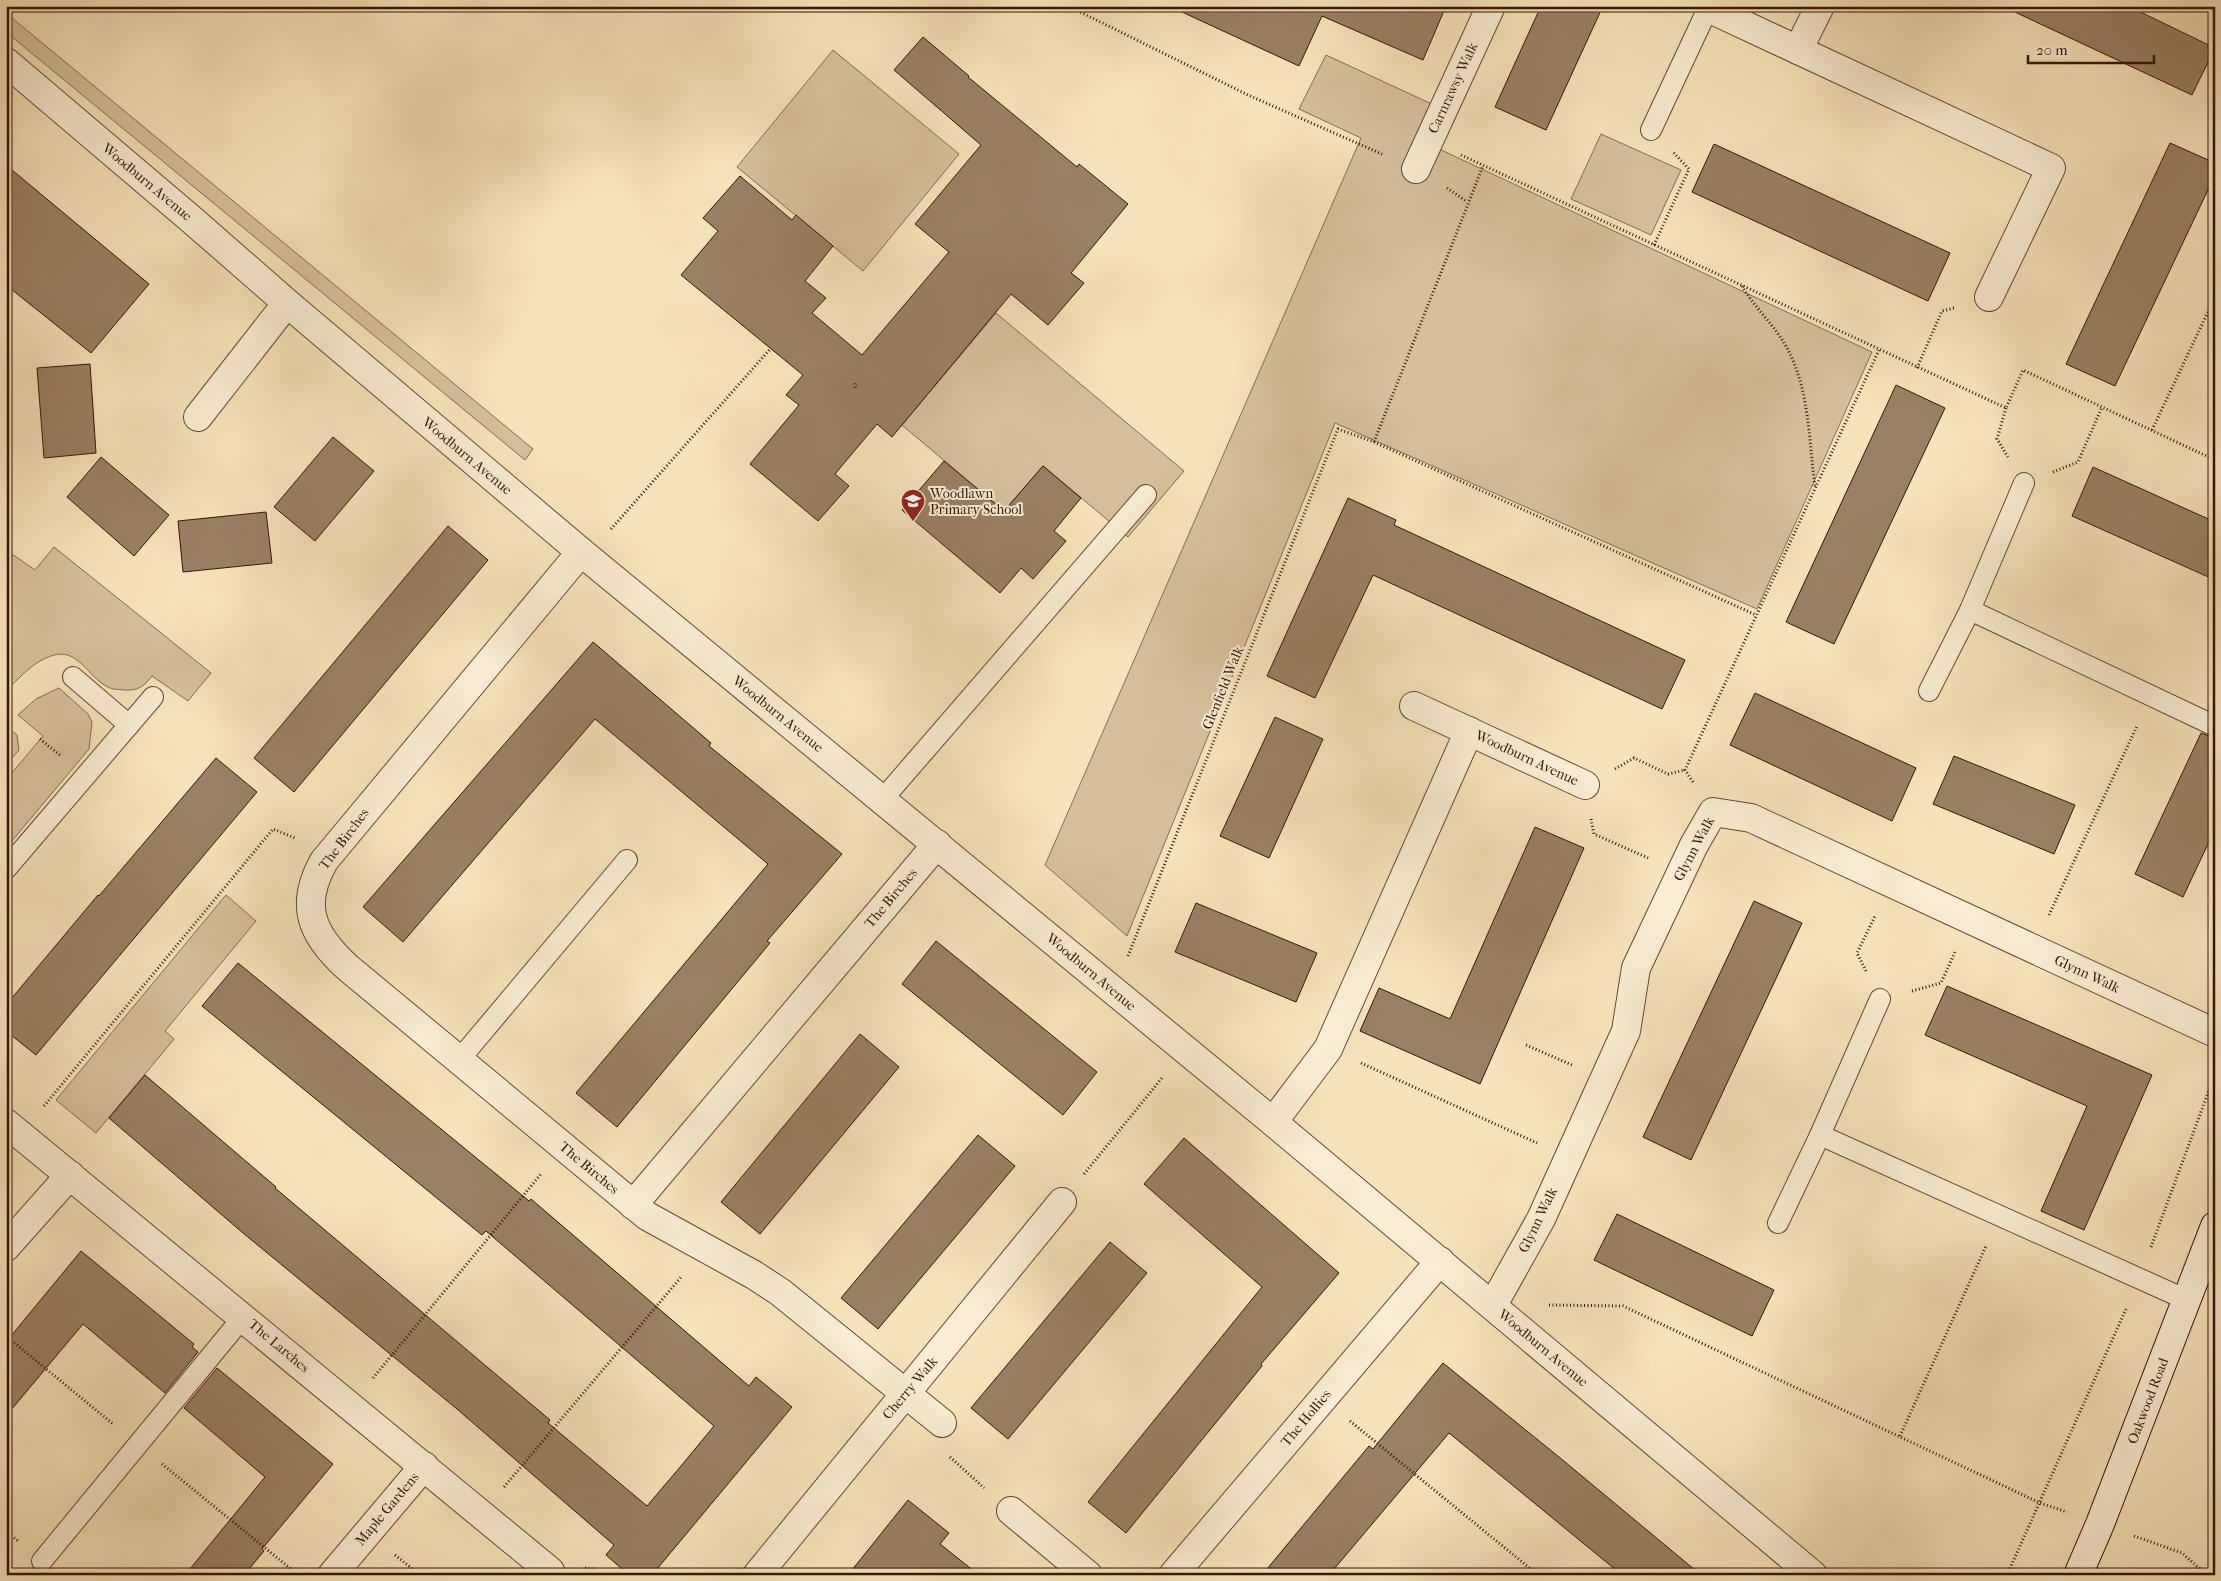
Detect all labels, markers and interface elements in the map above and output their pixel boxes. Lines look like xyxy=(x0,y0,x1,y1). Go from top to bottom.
scale bar xyxy=(2028,32,2155,64)
street label: Carnrawsy Walk xyxy=(1424,39,1482,136)
text: 20 m xyxy=(2036,41,2068,59)
street label: Woodburn Avenue xyxy=(98,139,195,225)
house number: 2 xyxy=(852,378,858,391)
street label: Woodburn Avenue xyxy=(418,413,515,499)
place label: Woodlawn Primary School xyxy=(929,485,1022,518)
school or university icon: Woodlawn Primary School xyxy=(900,488,926,522)
street label: Glenfield Walk xyxy=(1199,643,1248,732)
street label: Woodburn Avenue xyxy=(728,672,827,756)
street label: Woodburn Avenue xyxy=(1472,726,1581,789)
street label: The Birches xyxy=(315,805,373,873)
street label: Glynn Walk xyxy=(1670,813,1718,884)
street label: The Birches xyxy=(861,865,921,931)
street label: Woodburn Avenue xyxy=(1042,929,1139,1015)
street label: Glynn Walk xyxy=(2051,951,2123,997)
street label: The Birches xyxy=(556,1138,622,1198)
street label: Glynn Walk xyxy=(1515,1184,1561,1255)
street label: Woodburn Avenue xyxy=(1494,1305,1591,1391)
street label: The Larches xyxy=(245,1316,313,1376)
street label: Cherry Walk xyxy=(879,1353,942,1423)
street label: Oakwood Road xyxy=(2124,1355,2172,1446)
street label: The Hollies xyxy=(1277,1386,1335,1450)
street label: Maple Gardens xyxy=(351,1469,423,1549)

